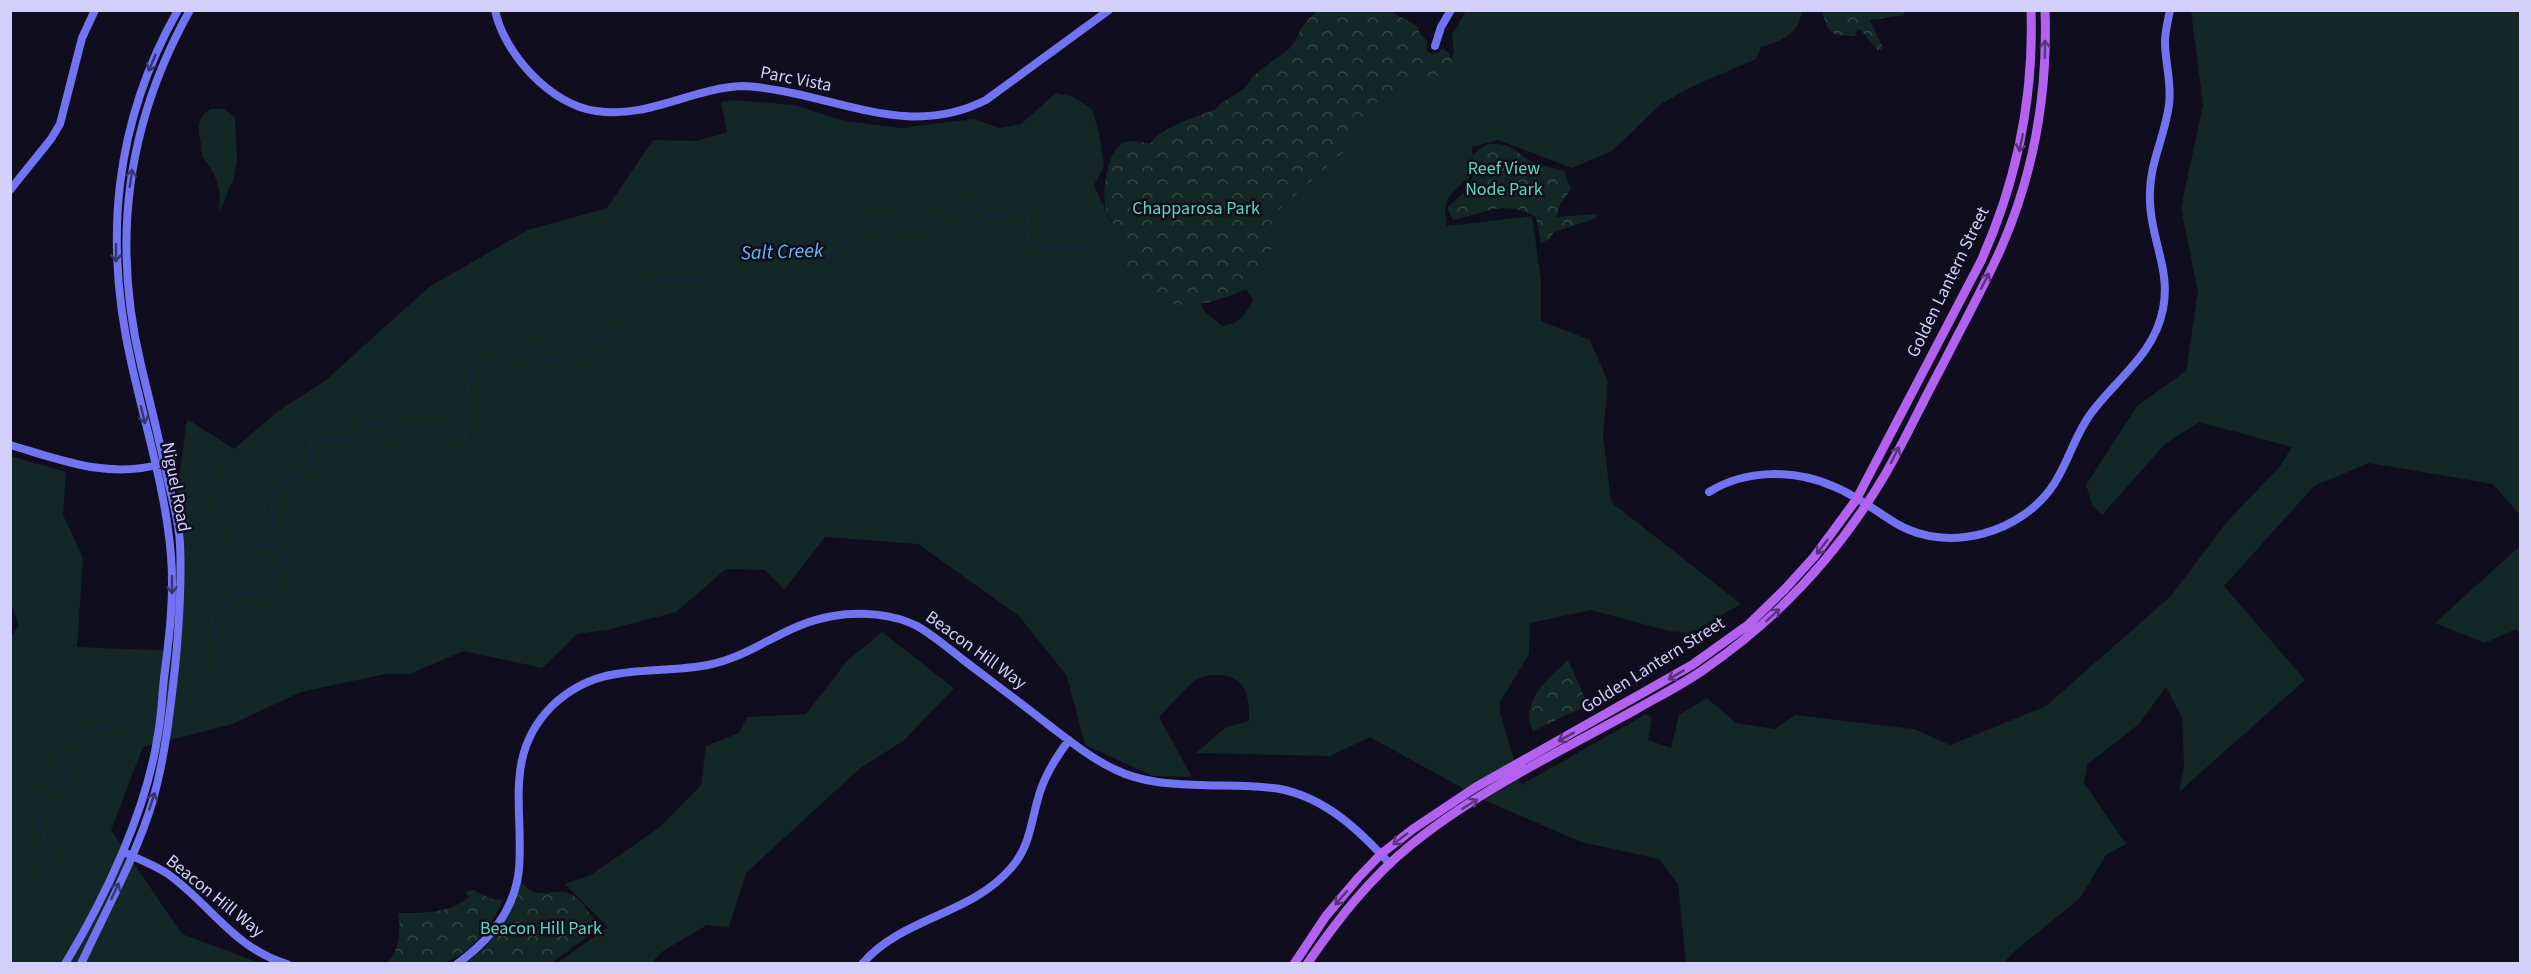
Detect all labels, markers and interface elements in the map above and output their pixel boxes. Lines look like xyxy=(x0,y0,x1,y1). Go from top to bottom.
one-way arrow xyxy=(2039,39,2051,59)
one-way arrow xyxy=(146,53,157,71)
street label: Parc Vista xyxy=(758,60,834,98)
one-way arrow xyxy=(2015,132,2026,152)
park label: Reef View Node Park xyxy=(1465,156,1543,202)
one-way arrow xyxy=(125,169,136,189)
park label: Chapparosa Park xyxy=(1132,196,1260,221)
street label: Golden Lantern Street xyxy=(1901,202,1995,362)
water label: Salt Creek xyxy=(740,237,824,267)
one-way arrow xyxy=(110,242,122,262)
one-way arrow xyxy=(1980,273,1991,291)
one-way arrow xyxy=(138,405,150,424)
street label: Niguel Road xyxy=(155,440,197,534)
one-way arrow xyxy=(1890,446,1901,464)
one-way arrow xyxy=(1816,539,1829,555)
one-way arrow xyxy=(166,575,178,595)
street label: Beacon Hill Way xyxy=(920,605,1032,696)
one-way arrow xyxy=(1765,608,1780,622)
street label: Golden Lantern Street xyxy=(1576,611,1730,719)
one-way arrow xyxy=(1668,669,1685,681)
one-way arrow xyxy=(1558,731,1575,743)
one-way arrow xyxy=(147,792,158,811)
one-way arrow xyxy=(1461,798,1478,810)
one-way arrow xyxy=(1392,832,1408,845)
street label: Beacon Hill Way xyxy=(161,849,270,944)
one-way arrow xyxy=(110,882,122,900)
one-way arrow xyxy=(1335,889,1349,905)
park label: Beacon Hill Park xyxy=(480,916,602,941)

